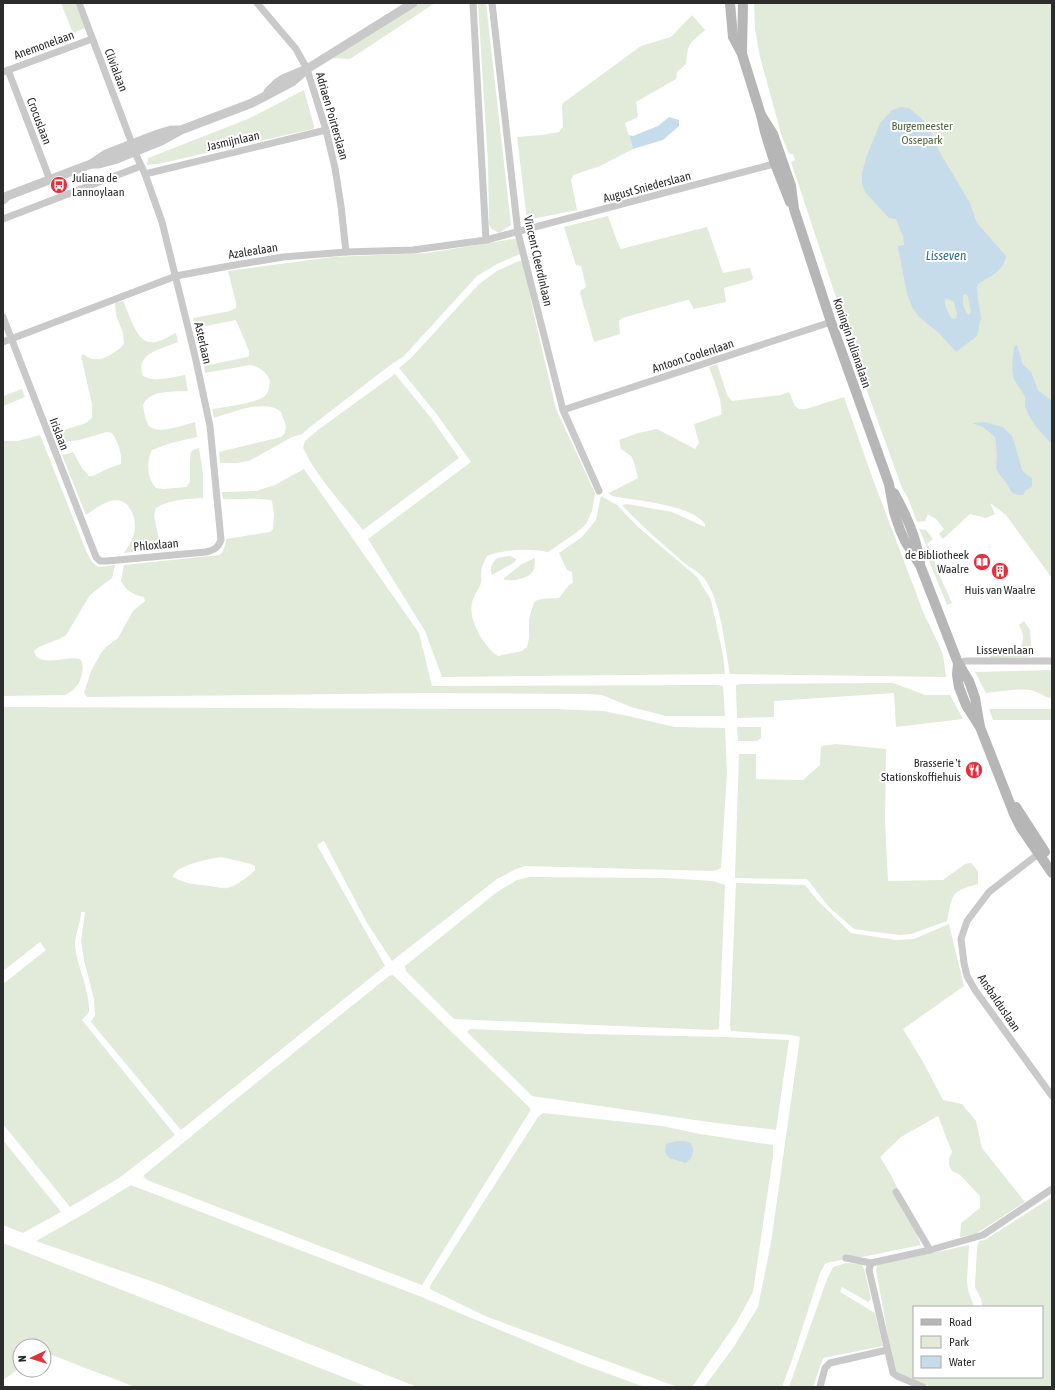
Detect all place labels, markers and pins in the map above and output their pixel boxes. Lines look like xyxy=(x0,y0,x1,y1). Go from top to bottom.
place label: Juliana de Lannoylaan xyxy=(72,171,125,199)
bus stop icon: Juliana de Lannoylaan xyxy=(49,175,69,195)
place label: de Bibliotheek Waalre xyxy=(905,548,970,576)
library icon: de Bibliotheek Waalre xyxy=(972,552,992,572)
building icon: Huis van Waalre xyxy=(990,561,1010,581)
place label: Huis van Waalre xyxy=(965,583,1035,597)
place label: Brasserie 't Stationskoffiehuis xyxy=(881,756,962,784)
restaurant icon: Brasserie 't Stationskoffiehuis xyxy=(964,760,984,780)

